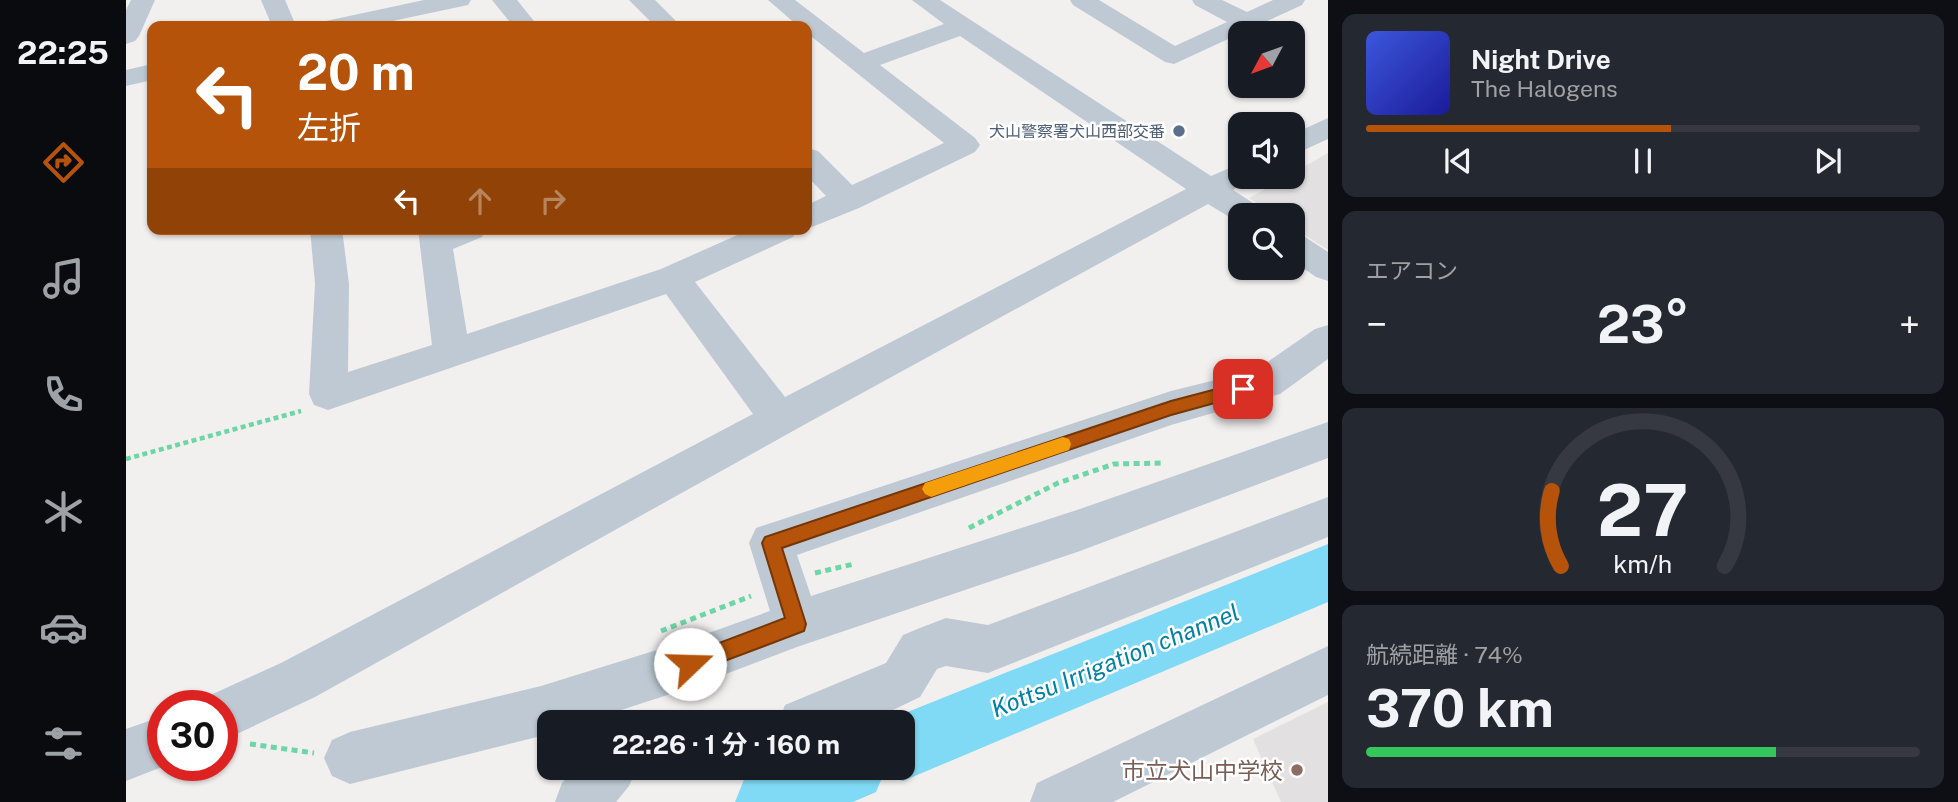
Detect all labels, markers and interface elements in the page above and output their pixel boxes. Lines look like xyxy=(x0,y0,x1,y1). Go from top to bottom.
north arrow xyxy=(1228,21,1306,98)
map controls xyxy=(1228,21,1305,280)
text: 22:25 xyxy=(17,34,109,71)
text: 20 m xyxy=(297,43,415,101)
text: Night Drive xyxy=(1471,44,1611,75)
icon: left xyxy=(182,49,273,140)
text: The Halogens xyxy=(1471,75,1618,102)
text: 左折 xyxy=(297,109,361,146)
button: sound xyxy=(1228,112,1305,189)
place label: 犬山警察署犬山西部交番 xyxy=(989,122,1165,141)
marker: 犬山警察署犬山西部交番 xyxy=(1171,123,1187,139)
icon: directions xyxy=(39,138,88,187)
icon: previous xyxy=(1439,142,1477,180)
icon: pause xyxy=(1624,142,1662,180)
icon: next xyxy=(1809,142,1847,180)
icon: left xyxy=(388,182,426,220)
icon: ahead xyxy=(461,182,499,220)
icon: right xyxy=(534,182,572,220)
button: search xyxy=(1228,203,1305,280)
icon: music xyxy=(39,254,88,303)
text: エアコン xyxy=(1366,257,1458,284)
text: 23° xyxy=(1597,294,1689,355)
text: − xyxy=(1366,302,1387,347)
text: + xyxy=(1899,302,1920,347)
pin xyxy=(1213,359,1273,419)
icon: phone xyxy=(39,370,88,419)
icon: arrive xyxy=(1224,370,1262,408)
text: 27 xyxy=(1597,467,1689,552)
icon: climate xyxy=(39,487,88,536)
text: km/h xyxy=(1614,548,1672,578)
water label: Kottsu Irrigation channel xyxy=(987,597,1243,723)
icon: car xyxy=(39,603,88,652)
position arrow xyxy=(653,627,727,701)
text: 航続距離 · 74% xyxy=(1366,641,1523,668)
text: 370 km xyxy=(1366,678,1554,739)
speed limit sign: 30 xyxy=(147,690,238,781)
icon: filters xyxy=(39,719,88,768)
text: 22:26 · 1 分 · 160 m xyxy=(612,729,840,760)
place label: 市立犬山中学校 xyxy=(1122,757,1283,784)
marker: 市立犬山中学校 xyxy=(1289,762,1305,778)

